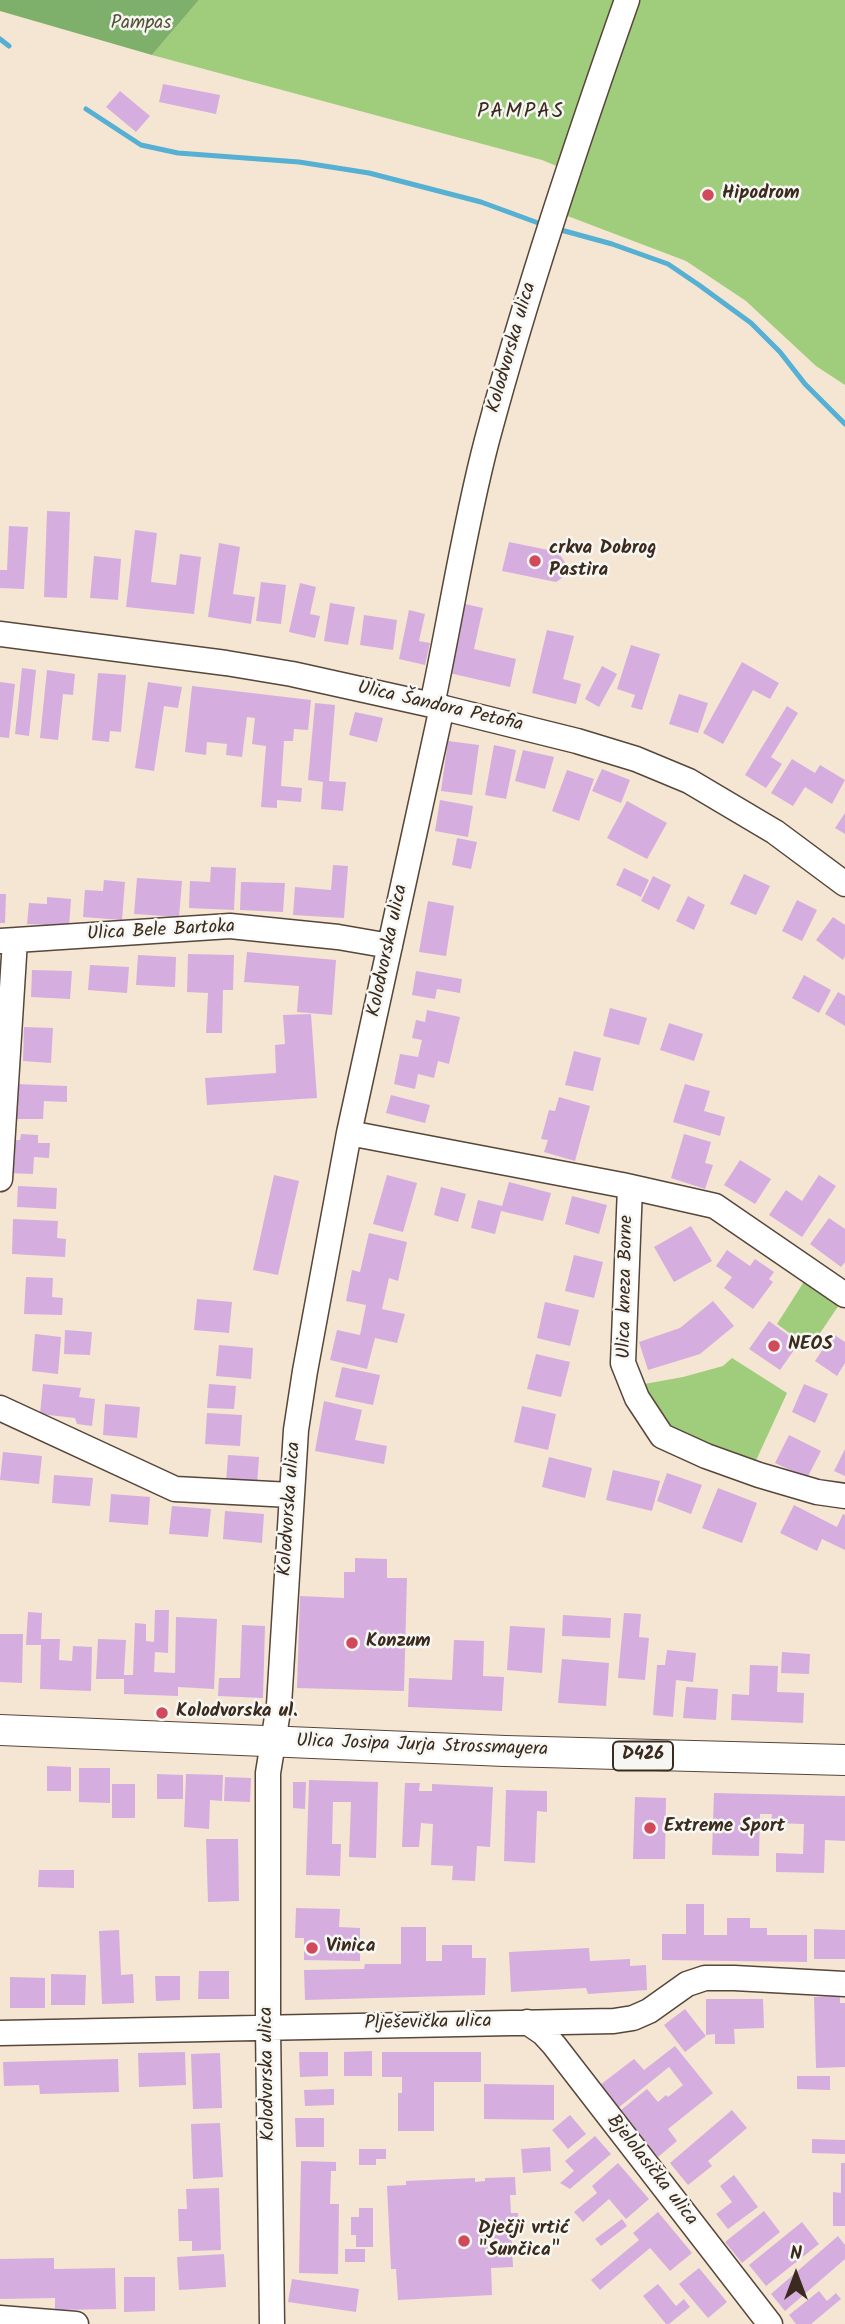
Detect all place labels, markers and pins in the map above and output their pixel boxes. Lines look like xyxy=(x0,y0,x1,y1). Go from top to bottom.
place label: Hipodrom xyxy=(722,184,800,206)
marker: Hipodrom xyxy=(700,187,716,203)
place label: crkva Dobrog Pastira xyxy=(549,539,656,583)
marker: crkva Dobrog Pastira xyxy=(527,553,543,569)
place label: NEOS xyxy=(788,1335,833,1357)
marker: NEOS xyxy=(766,1338,782,1354)
place label: Konzum xyxy=(366,1632,431,1654)
marker: Konzum xyxy=(344,1635,360,1651)
place label: Kolodvorska ul. xyxy=(176,1702,298,1724)
marker: Kolodvorska ul. xyxy=(154,1705,170,1721)
place label: Extreme Sport xyxy=(664,1817,785,1839)
marker: Extreme Sport xyxy=(642,1820,658,1836)
place label: Vinica xyxy=(326,1937,375,1959)
marker: Vinica xyxy=(304,1940,320,1956)
place label: Dječji vrtić "Sunčica" xyxy=(478,2219,569,2263)
marker: Dječji vrtić "Sunčica" xyxy=(456,2233,472,2249)

